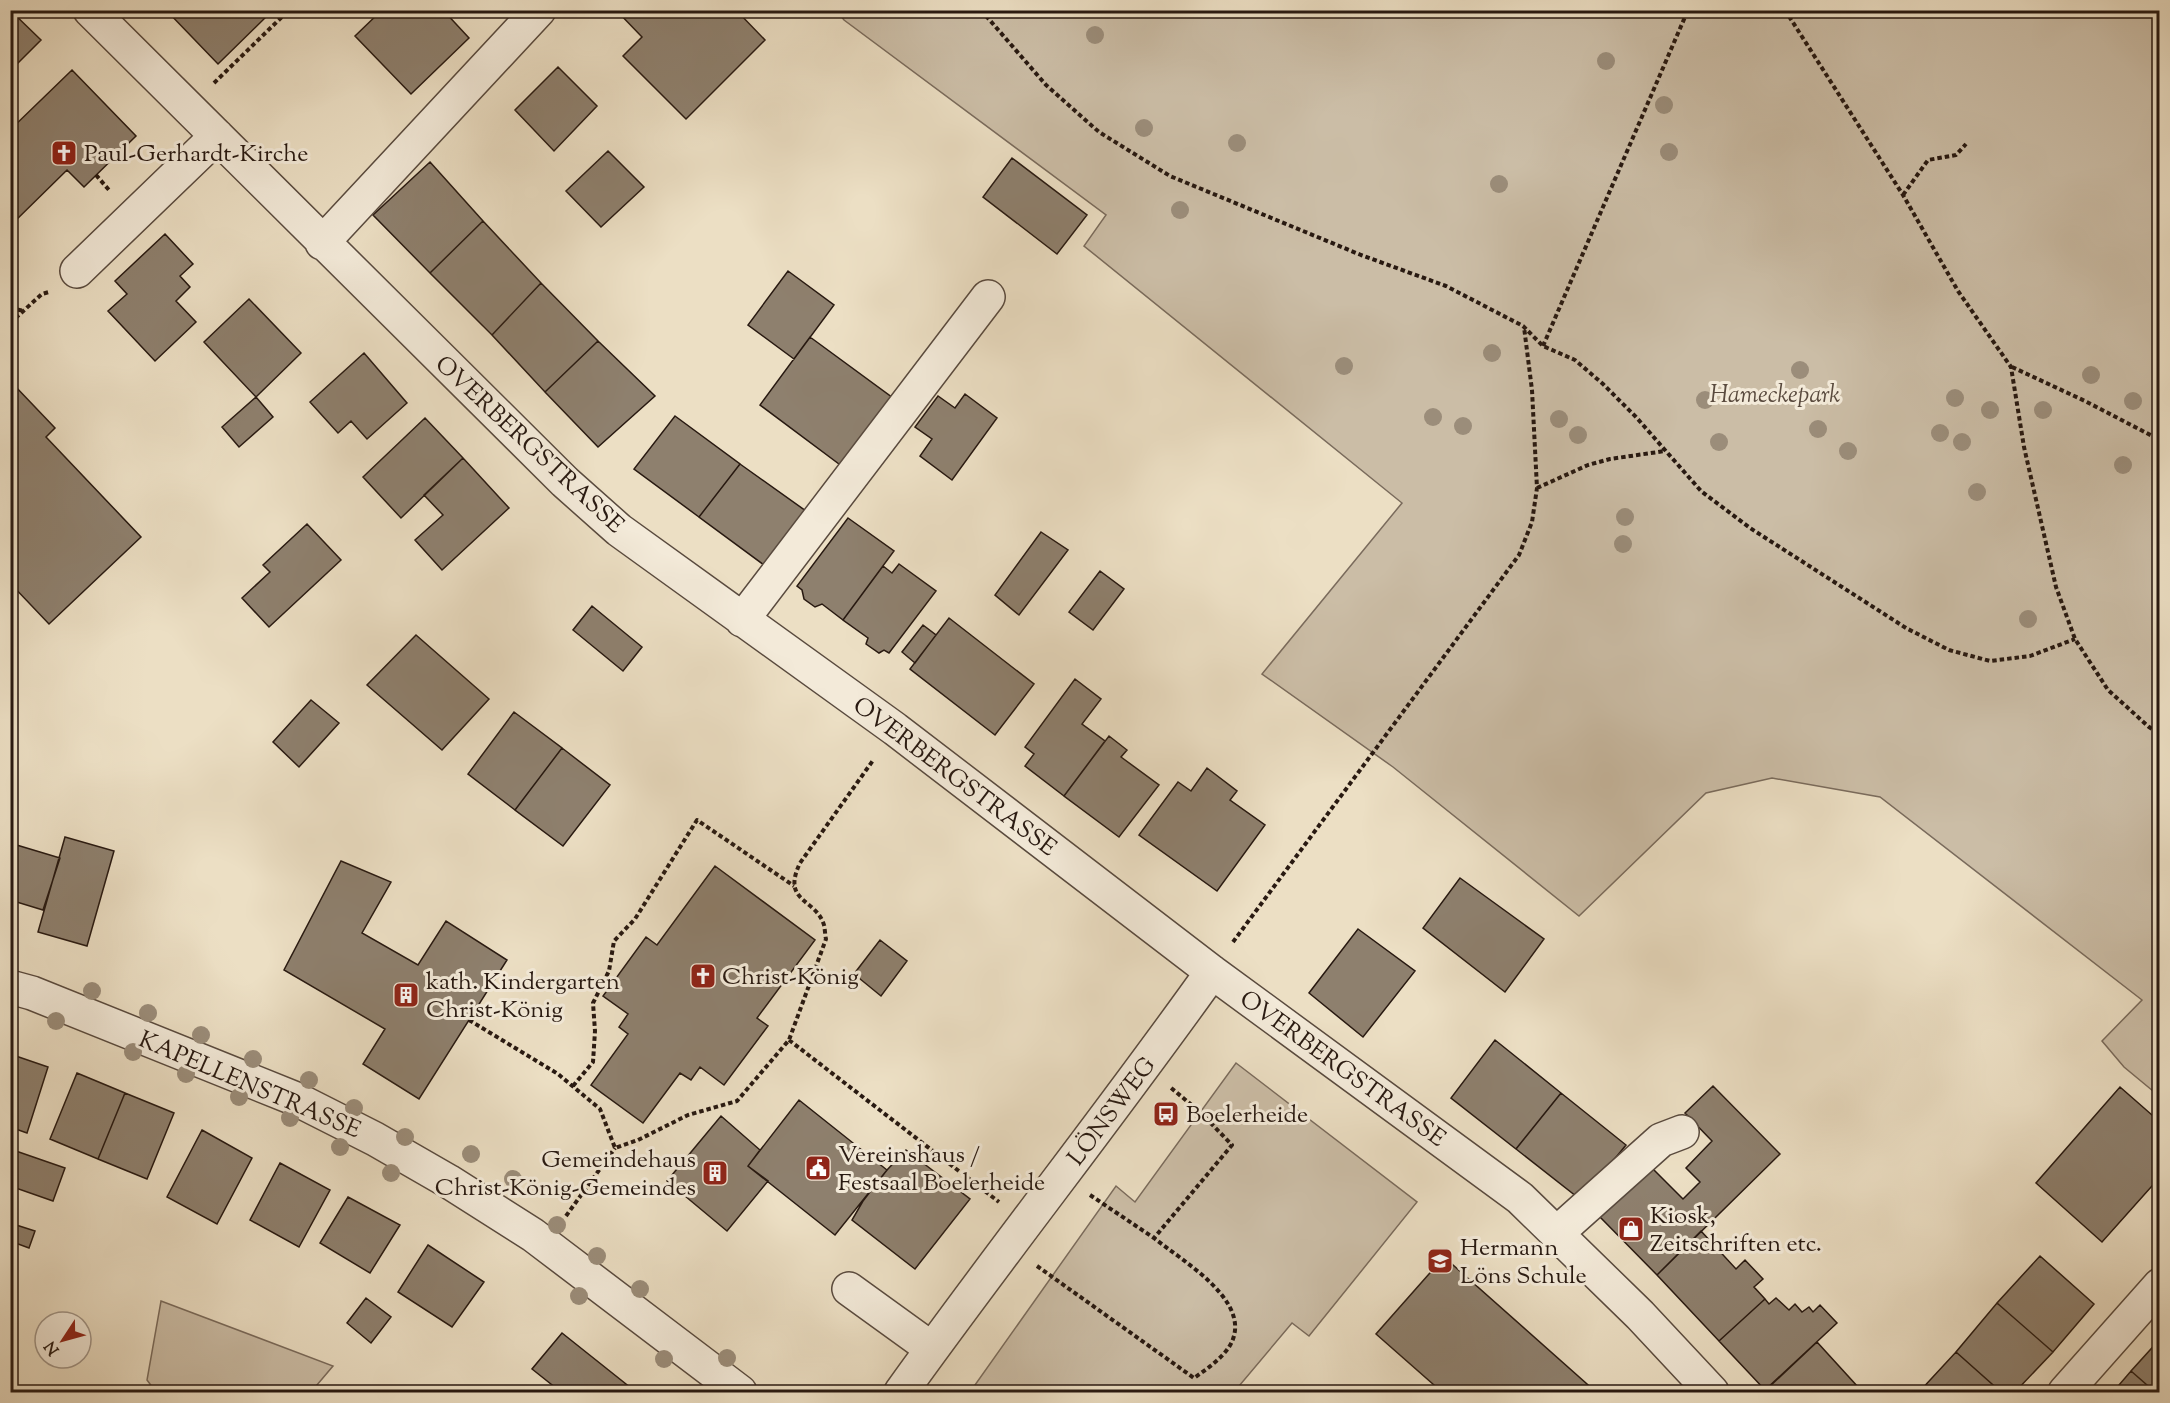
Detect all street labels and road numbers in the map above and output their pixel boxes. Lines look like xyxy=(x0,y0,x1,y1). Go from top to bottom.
street label: OVERBERGSTRASSE xyxy=(427,349,631,543)
street label: OVERBERGSTRASSE xyxy=(845,690,1063,866)
street label: OVERBERGSTRASSE xyxy=(1232,983,1452,1156)
street label: KAPELLENSTRASSE xyxy=(133,1024,366,1148)
street label: LÖNSWEG xyxy=(1060,1051,1165,1174)

